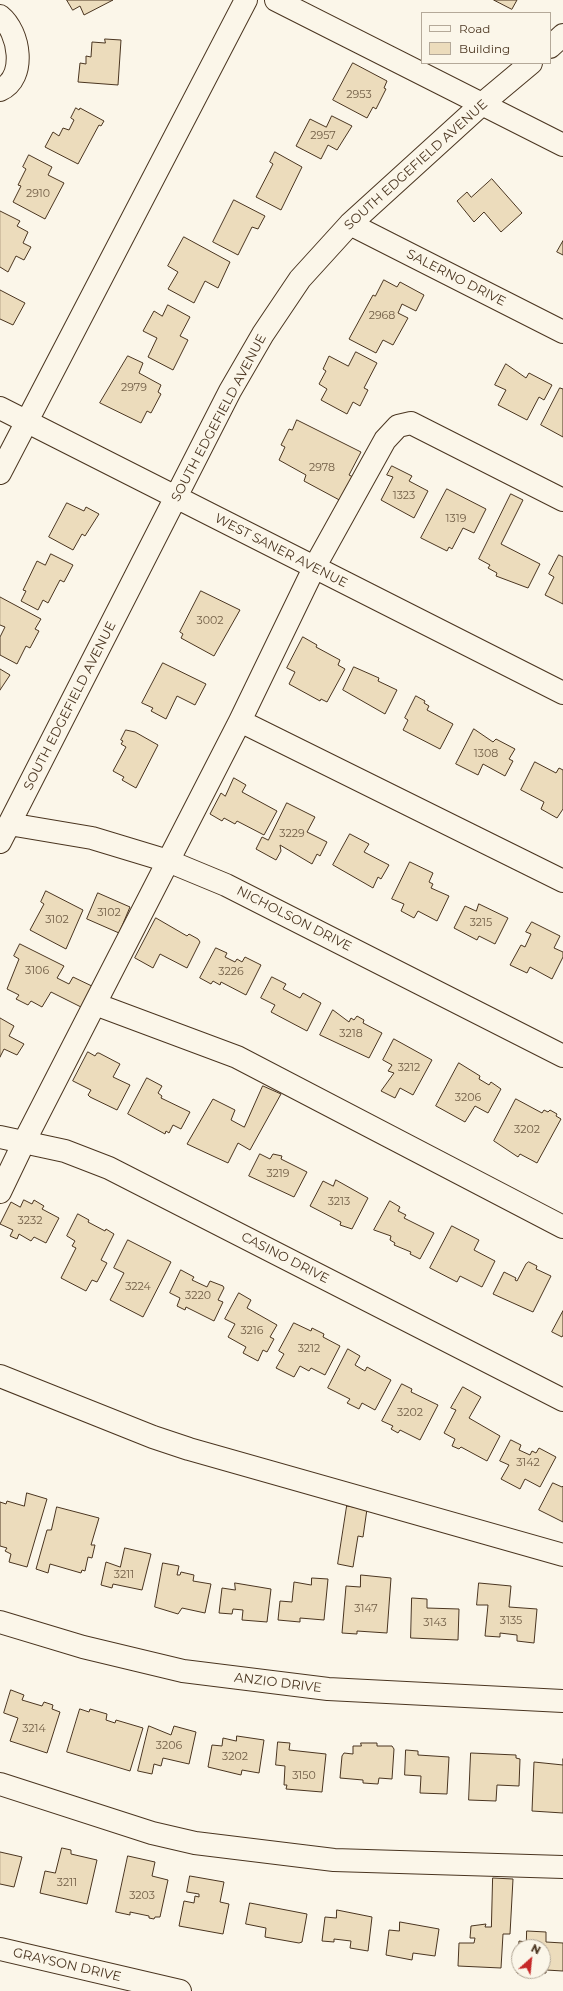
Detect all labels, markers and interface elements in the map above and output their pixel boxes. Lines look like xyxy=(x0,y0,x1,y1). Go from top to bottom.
legend xyxy=(421,12,551,64)
text: Road xyxy=(459,21,490,36)
text: Building xyxy=(459,41,510,56)
house number: 2953 xyxy=(346,88,372,102)
street label: SOUTH EDGEFIELD AVENUE xyxy=(341,97,491,233)
house number: 2957 xyxy=(310,129,336,143)
house number: 2910 xyxy=(26,187,50,201)
street label: SALERNO DRIVE xyxy=(404,246,508,310)
house number: 2968 xyxy=(369,309,395,323)
street label: SOUTH EDGEFIELD AVENUE xyxy=(168,332,270,504)
house number: 2979 xyxy=(121,381,147,395)
house number: 2978 xyxy=(309,461,335,475)
house number: 1323 xyxy=(393,489,415,503)
street label: WEST SANER AVENUE xyxy=(212,511,350,591)
house number: 1319 xyxy=(446,512,466,526)
house number: 3002 xyxy=(196,614,224,628)
street label: SOUTH EDGEFIELD AVENUE xyxy=(21,619,119,793)
house number: 1308 xyxy=(474,747,498,761)
house number: 3229 xyxy=(279,827,305,841)
street label: NICHOLSON DRIVE xyxy=(234,883,354,955)
house number: 3102 xyxy=(97,906,121,920)
house number: 3102 xyxy=(45,913,69,927)
house number: 3215 xyxy=(470,916,492,930)
house number: 3106 xyxy=(25,964,49,978)
house number: 3226 xyxy=(218,965,244,979)
house number: 3218 xyxy=(339,1027,363,1041)
house number: 3212 xyxy=(398,1061,420,1075)
house number: 3206 xyxy=(455,1091,481,1105)
house number: 3202 xyxy=(514,1123,540,1137)
house number: 3219 xyxy=(266,1167,290,1181)
house number: 3213 xyxy=(328,1195,350,1209)
house number: 3232 xyxy=(18,1214,42,1228)
street label: CASINO DRIVE xyxy=(238,1229,332,1287)
house number: 3224 xyxy=(125,1280,151,1294)
house number: 3220 xyxy=(185,1289,211,1303)
house number: 3216 xyxy=(240,1324,264,1338)
house number: 3212 xyxy=(298,1342,320,1356)
house number: 3202 xyxy=(397,1406,423,1420)
house number: 3142 xyxy=(516,1456,540,1470)
house number: 3211 xyxy=(114,1568,134,1582)
house number: 3147 xyxy=(354,1602,378,1616)
house number: 3135 xyxy=(500,1614,522,1628)
house number: 3143 xyxy=(423,1616,447,1630)
street label: ANZIO DRIVE xyxy=(233,1670,323,1696)
house number: 3214 xyxy=(22,1722,46,1736)
house number: 3206 xyxy=(156,1739,182,1753)
house number: 3202 xyxy=(222,1750,248,1764)
house number: 3150 xyxy=(292,1769,316,1783)
house number: 3211 xyxy=(57,1876,77,1890)
house number: 3203 xyxy=(129,1889,155,1903)
north arrow xyxy=(511,1939,551,1979)
text: N xyxy=(529,1941,543,1957)
street label: GRAYSON DRIVE xyxy=(11,1945,123,1985)

